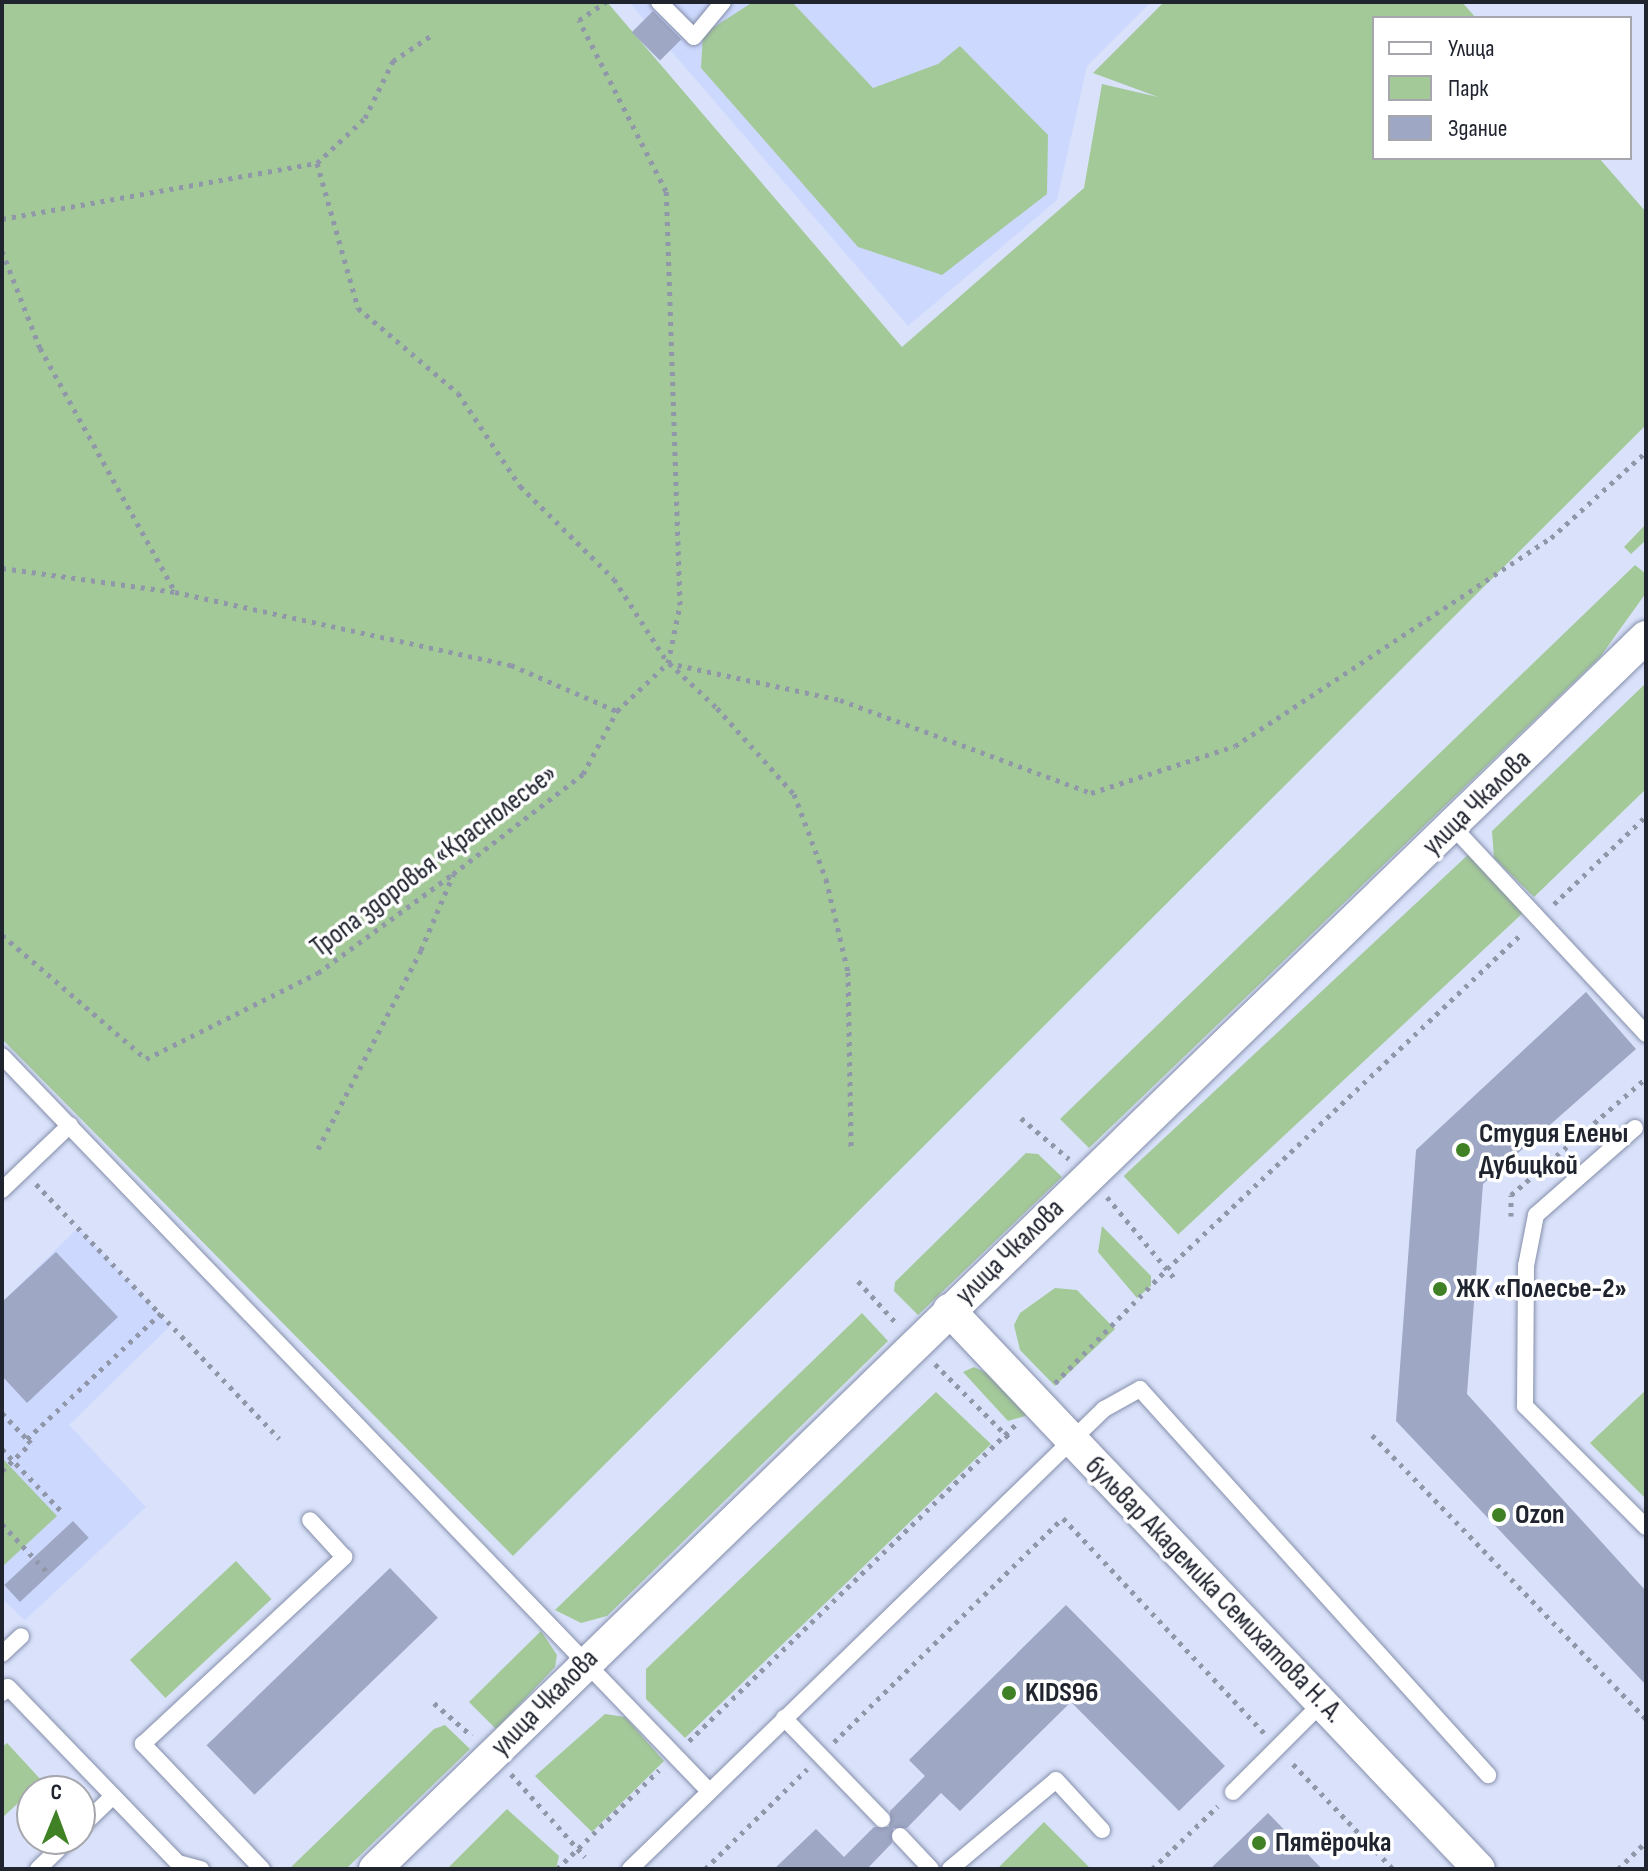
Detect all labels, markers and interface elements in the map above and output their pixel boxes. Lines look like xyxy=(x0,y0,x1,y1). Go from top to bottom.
legend xyxy=(1372,16,1632,160)
text: Улица xyxy=(1448,34,1494,63)
text: Парк xyxy=(1448,74,1488,103)
text: Здание xyxy=(1448,114,1507,143)
street label: улица Чкалова xyxy=(1416,743,1538,863)
street label: Тропа здоровья «Краснолесье» xyxy=(304,757,564,965)
place label: Студия Елены Дубицкой xyxy=(1479,1117,1628,1183)
marker: Студия Елены Дубицкой xyxy=(1454,1141,1472,1159)
street label: улица Чкалова xyxy=(949,1192,1071,1312)
place label: ЖК «Полесье-2» xyxy=(1456,1272,1627,1306)
marker: ЖК «Полесье-2» xyxy=(1431,1280,1449,1298)
street label: бульвар Академика Семихатова Н. А. xyxy=(1078,1450,1350,1730)
place label: Ozon xyxy=(1515,1498,1565,1532)
marker: Ozon xyxy=(1490,1506,1508,1524)
street label: улица Чкалова xyxy=(484,1642,606,1764)
place label: KIDS96 xyxy=(1025,1676,1098,1710)
marker: KIDS96 xyxy=(1000,1684,1018,1702)
north arrow xyxy=(16,1775,96,1855)
text: С xyxy=(51,1779,62,1806)
place label: Пятёрочка xyxy=(1275,1826,1391,1860)
marker: Пятёрочка xyxy=(1250,1834,1268,1852)

